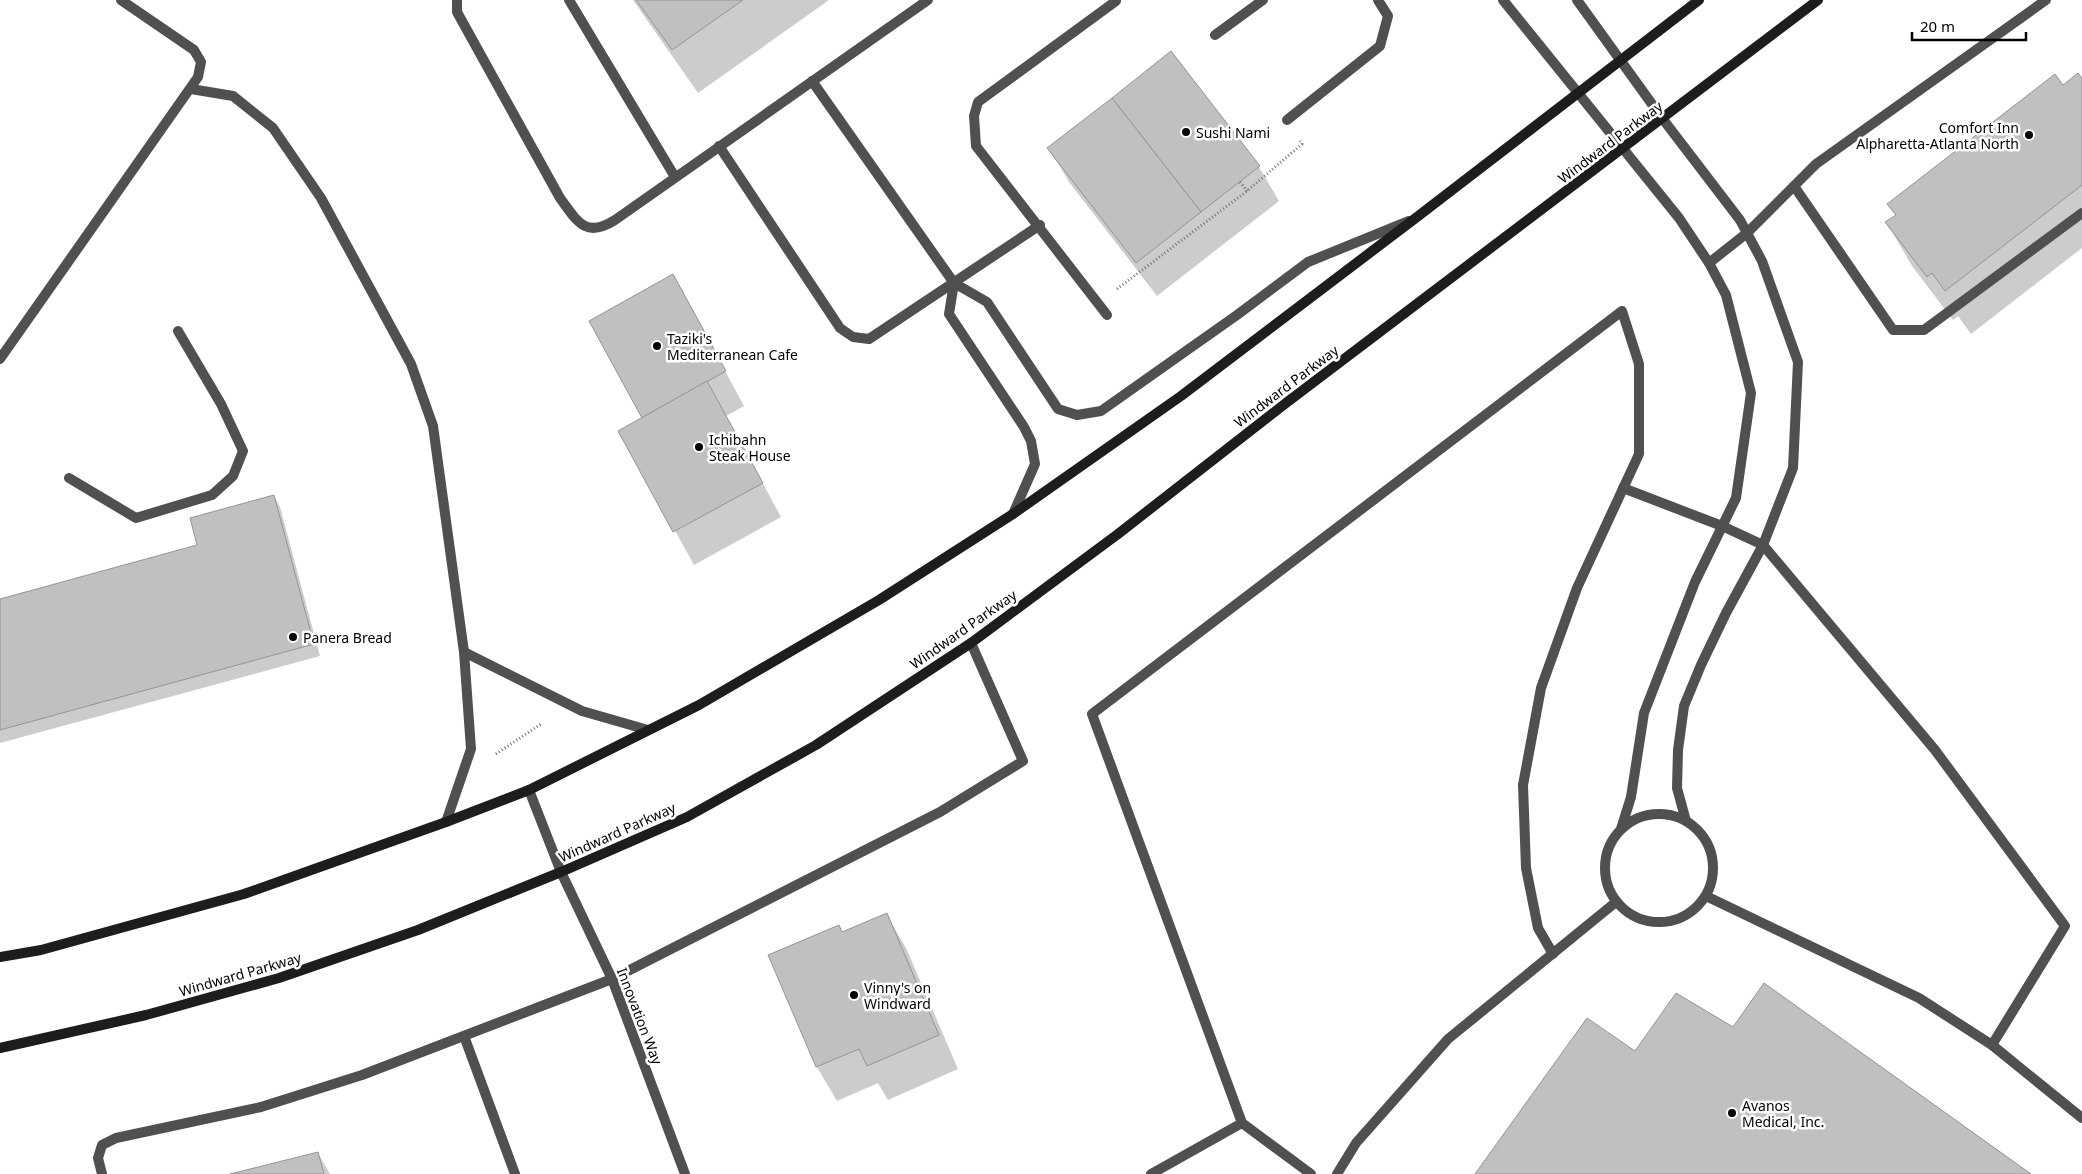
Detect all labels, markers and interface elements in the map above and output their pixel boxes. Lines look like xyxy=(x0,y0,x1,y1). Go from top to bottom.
scale bar xyxy=(1912,10,2026,42)
text: 20 m xyxy=(1920,16,1955,36)
street label: Windward Parkway xyxy=(1554,96,1667,188)
place label: Comfort Inn Alpharetta-Atlanta North xyxy=(1856,118,2019,153)
place label: Sushi Nami xyxy=(1196,123,1270,142)
marker: Sushi Nami xyxy=(1180,126,1192,138)
marker: Comfort Inn Alpharetta-Atlanta North xyxy=(2023,129,2035,141)
place label: Taziki's Mediterranean Cafe xyxy=(667,329,798,364)
marker: Taziki's Mediterranean Cafe xyxy=(651,340,663,352)
street label: Windward Parkway xyxy=(1230,340,1343,432)
place label: Ichibahn Steak House xyxy=(709,430,791,465)
marker: Ichibahn Steak House xyxy=(693,441,705,453)
street label: Windward Parkway xyxy=(906,585,1021,673)
place label: Panera Bread xyxy=(303,628,392,647)
marker: Panera Bread xyxy=(287,631,299,643)
street label: Windward Parkway xyxy=(556,797,679,866)
street label: Windward Parkway xyxy=(177,947,304,1001)
street label: Innovation Way xyxy=(613,965,668,1068)
place label: Vinny's on Windward xyxy=(864,978,931,1013)
marker: Vinny's on Windward xyxy=(848,989,860,1001)
place label: Avanos Medical, Inc. xyxy=(1742,1096,1824,1131)
marker: Avanos Medical, Inc. xyxy=(1726,1107,1738,1119)

